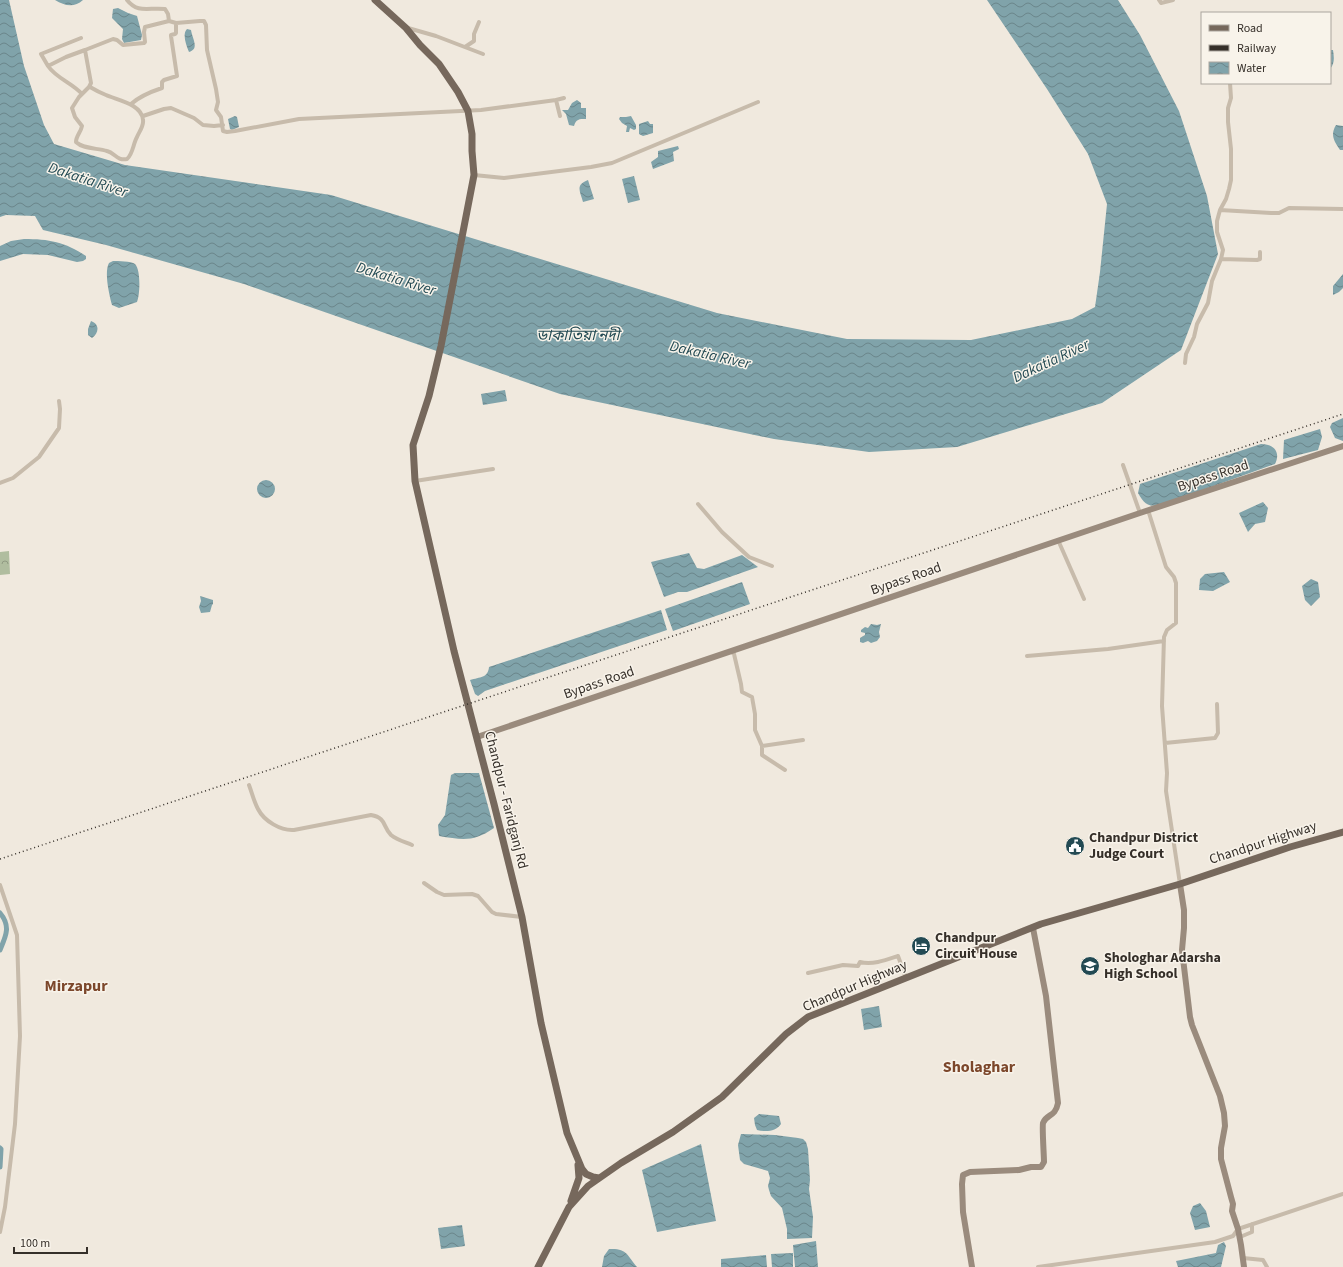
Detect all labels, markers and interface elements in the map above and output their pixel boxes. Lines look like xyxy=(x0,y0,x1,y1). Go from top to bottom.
legend xyxy=(1201,12,1331,84)
text: Road xyxy=(1237,20,1263,37)
text: Railway xyxy=(1237,40,1276,57)
text: Water xyxy=(1237,60,1267,77)
water label: Dakatia River xyxy=(46,157,131,203)
water label: Dakatia River xyxy=(354,257,439,301)
water label: ডাকাতিয়া নদী xyxy=(536,325,623,346)
water label: Dakatia River xyxy=(1009,334,1093,388)
water label: Dakatia River xyxy=(668,336,753,375)
street label: Bypass Road xyxy=(1175,455,1251,497)
street label: Bypass Road xyxy=(868,558,944,600)
street label: Bypass Road xyxy=(561,662,637,704)
street label: Chandpur - Faridganj Rd xyxy=(479,729,533,871)
street label: Chandpur Highway xyxy=(1207,816,1320,870)
place label: Chandpur District Judge Court xyxy=(1089,828,1199,864)
public building icon: Chandpur District Judge Court xyxy=(1064,835,1086,857)
place label: Chandpur Circuit House xyxy=(935,928,1018,964)
hotel icon: Chandpur Circuit House xyxy=(910,935,932,957)
place label: Shologhar Adarsha High School xyxy=(1104,948,1221,984)
street label: Chandpur Highway xyxy=(800,955,911,1017)
school or university icon: Shologhar Adarsha High School xyxy=(1079,955,1101,977)
district label: Mirzapur xyxy=(44,975,108,997)
district label: Sholaghar xyxy=(943,1056,1016,1078)
scale bar xyxy=(14,1229,87,1255)
text: 100 m xyxy=(20,1235,50,1252)

